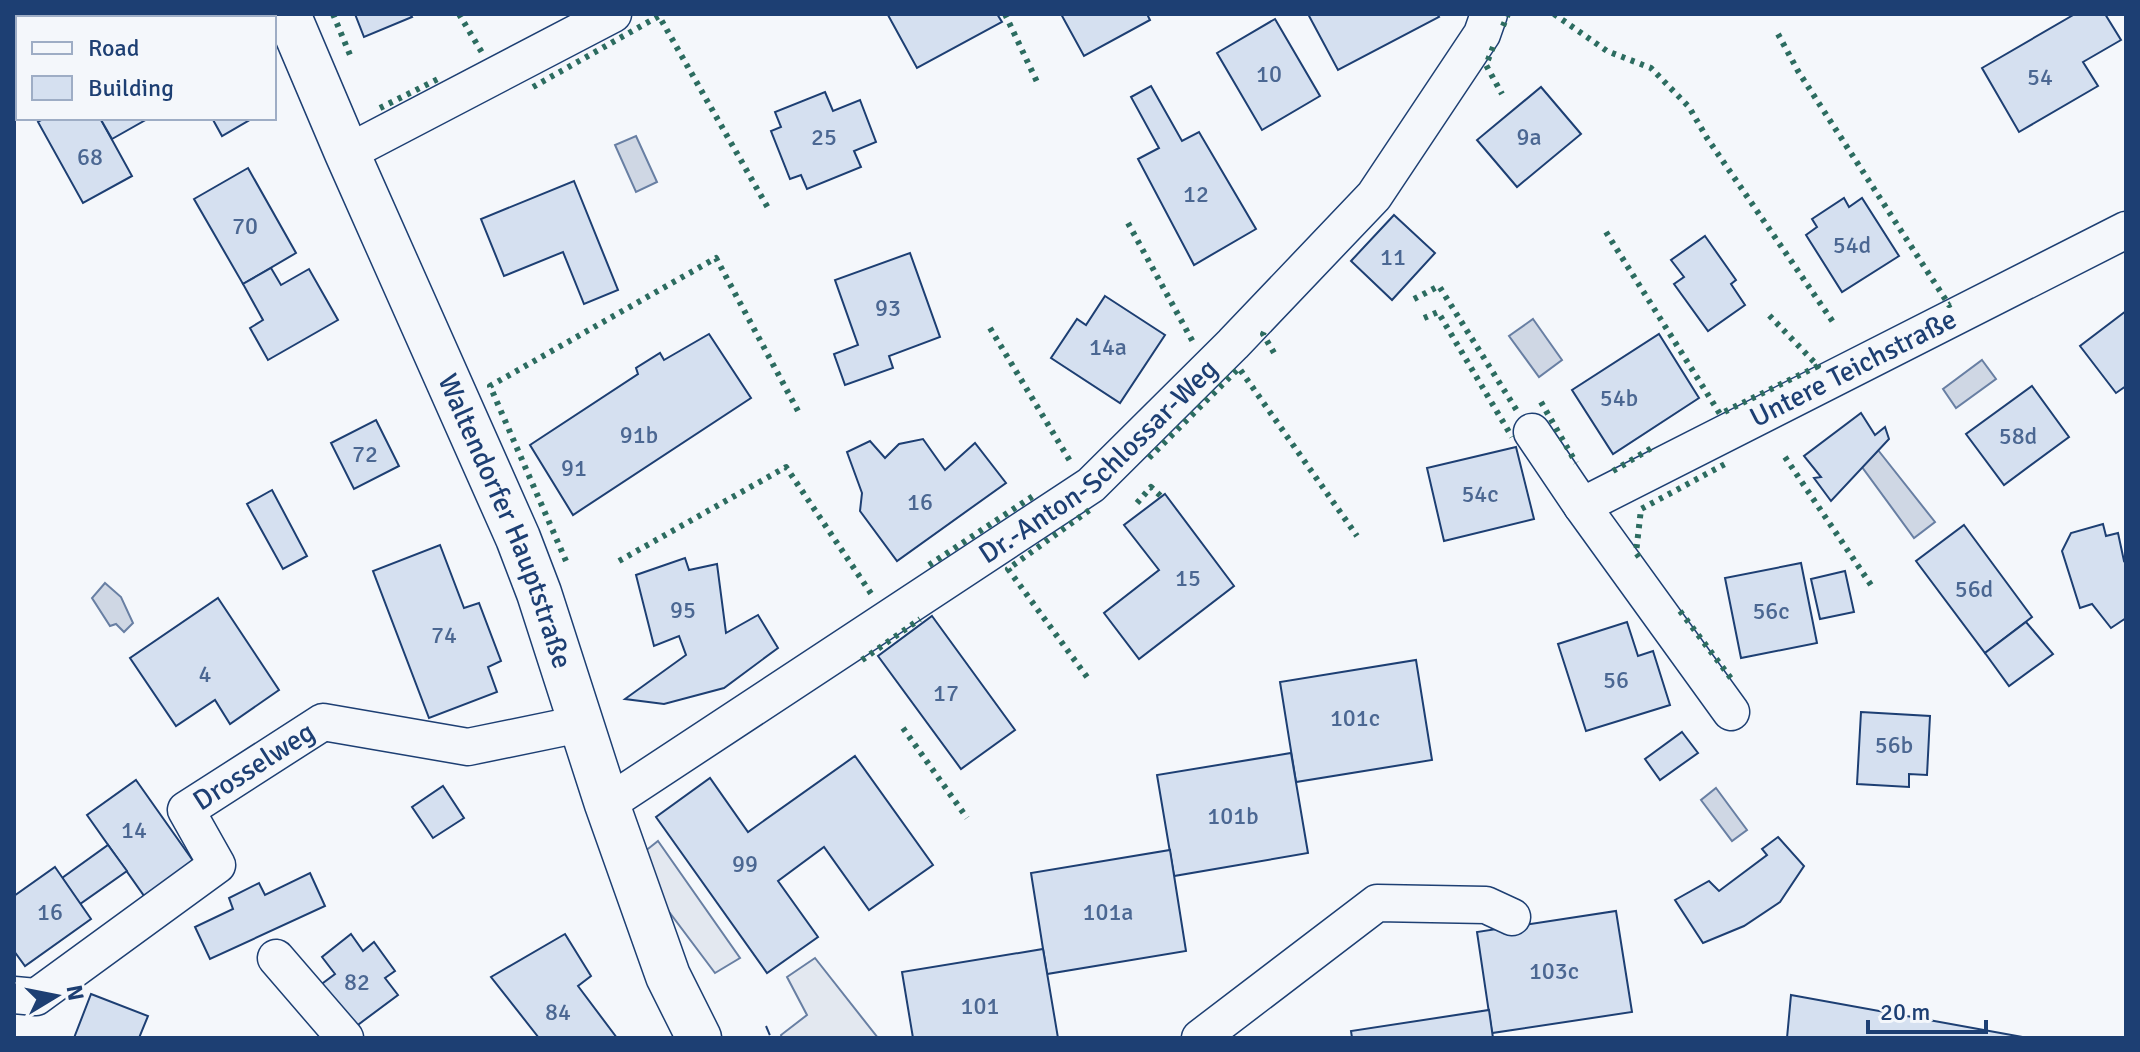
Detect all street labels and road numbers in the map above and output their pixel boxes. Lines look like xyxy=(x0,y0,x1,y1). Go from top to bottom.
street label: Untere Teichstraße xyxy=(1744,302,1962,435)
street label: Dr.-Anton-Schlossar-Weg xyxy=(972,352,1225,571)
street label: Waltendorfer Hauptstraße xyxy=(430,369,579,673)
street label: Drosselweg xyxy=(187,715,321,818)

